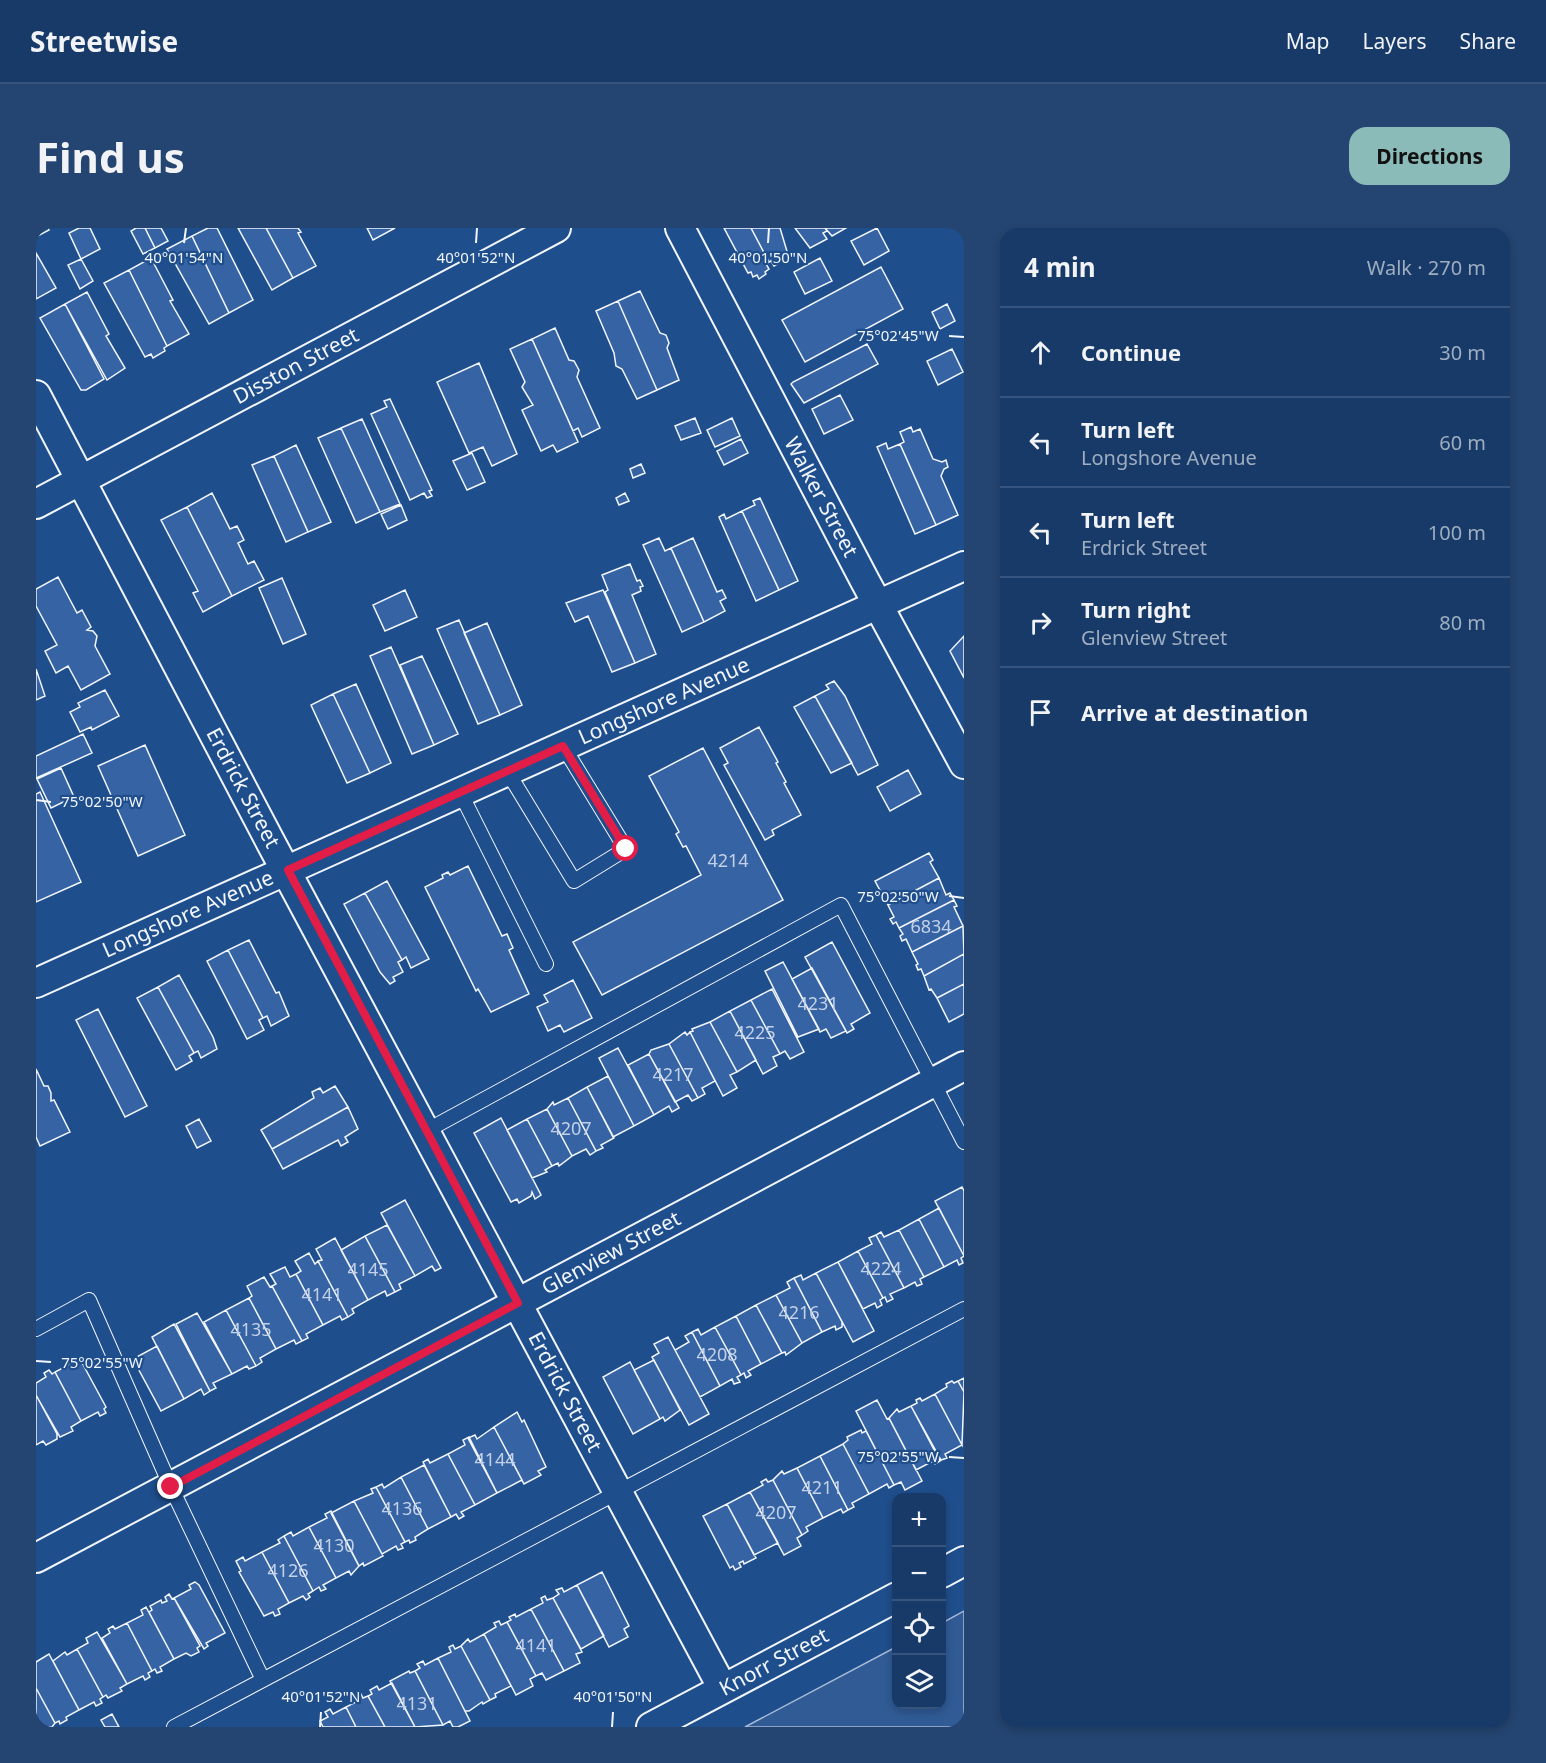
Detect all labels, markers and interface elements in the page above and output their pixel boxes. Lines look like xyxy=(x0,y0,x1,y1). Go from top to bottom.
text: Streetwise xyxy=(30,22,178,60)
text: Map xyxy=(1286,27,1330,55)
text: Layers xyxy=(1363,27,1427,55)
text: Share xyxy=(1460,27,1516,55)
button: Directions xyxy=(1349,127,1510,185)
text: Find us xyxy=(36,128,185,185)
text: 40°01'54"N xyxy=(145,247,223,267)
text: 40°01'52"N xyxy=(437,247,515,267)
text: 40°01'50"N xyxy=(729,247,807,267)
text: 4 min xyxy=(1024,249,1096,285)
text: Walk · 270 m xyxy=(1367,254,1486,281)
street label: Disston Street xyxy=(228,320,363,410)
text: 75°02'45"W xyxy=(857,325,939,345)
icon: ahead xyxy=(1024,336,1057,369)
text: Continue xyxy=(1081,337,1181,367)
text: 30 m xyxy=(1439,339,1486,366)
text: Turn left xyxy=(1081,414,1175,444)
icon: left xyxy=(1024,426,1057,459)
text: 60 m xyxy=(1439,429,1486,456)
street label: Walker Street xyxy=(779,432,865,562)
text: Longshore Avenue xyxy=(1081,444,1257,471)
text: Turn left xyxy=(1081,504,1175,534)
icon: left xyxy=(1024,516,1057,549)
text: 100 m xyxy=(1428,519,1486,546)
text: Erdrick Street xyxy=(1081,534,1207,561)
text: Turn right xyxy=(1081,594,1191,624)
icon: right xyxy=(1024,606,1057,639)
text: 80 m xyxy=(1439,609,1486,636)
text: Glenview Street xyxy=(1081,624,1227,651)
street label: Longshore Avenue xyxy=(574,650,754,750)
icon: arrive xyxy=(1024,696,1057,729)
text: Arrive at destination xyxy=(1081,697,1308,727)
street label: Erdrick Street xyxy=(200,723,287,853)
text: 75°02'50"W xyxy=(61,791,143,811)
route start xyxy=(612,835,638,861)
house number: 4214 xyxy=(707,848,749,872)
street label: Longshore Avenue xyxy=(98,863,278,963)
text: 75°02'50"W xyxy=(857,886,939,906)
house number: 6834 xyxy=(910,914,952,938)
house number: 4231 xyxy=(797,991,839,1015)
house number: 4225 xyxy=(734,1020,776,1044)
house number: 4217 xyxy=(652,1062,694,1086)
house number: 4207 xyxy=(550,1116,592,1140)
street label: Glenview Street xyxy=(536,1203,685,1301)
house number: 4224 xyxy=(860,1256,902,1280)
house number: 4145 xyxy=(347,1257,389,1281)
house number: 4141 xyxy=(301,1282,343,1306)
house number: 4216 xyxy=(778,1300,820,1324)
house number: 4135 xyxy=(230,1317,272,1341)
street label: Erdrick Street xyxy=(522,1327,609,1457)
house number: 4208 xyxy=(696,1342,738,1366)
text: 75°02'55"W xyxy=(61,1352,143,1372)
text: 75°02'55"W xyxy=(857,1446,939,1466)
house number: 4144 xyxy=(474,1447,516,1471)
route end xyxy=(157,1473,183,1499)
house number: 4211 xyxy=(801,1475,843,1499)
map controls xyxy=(892,1493,946,1709)
button: + xyxy=(892,1493,946,1547)
house number: 4136 xyxy=(381,1496,423,1520)
house number: 4207 xyxy=(755,1500,797,1524)
house number: 4130 xyxy=(313,1533,355,1557)
button: − xyxy=(892,1547,946,1601)
house number: 4126 xyxy=(267,1558,309,1582)
button: locate xyxy=(892,1601,946,1655)
street label: Knorr Street xyxy=(714,1620,834,1702)
house number: 4141 xyxy=(515,1633,557,1657)
button: layers xyxy=(892,1655,946,1709)
text: 40°01'52"N xyxy=(282,1686,360,1706)
text: 40°01'50"N xyxy=(574,1686,652,1706)
house number: 4131 xyxy=(396,1691,438,1715)

